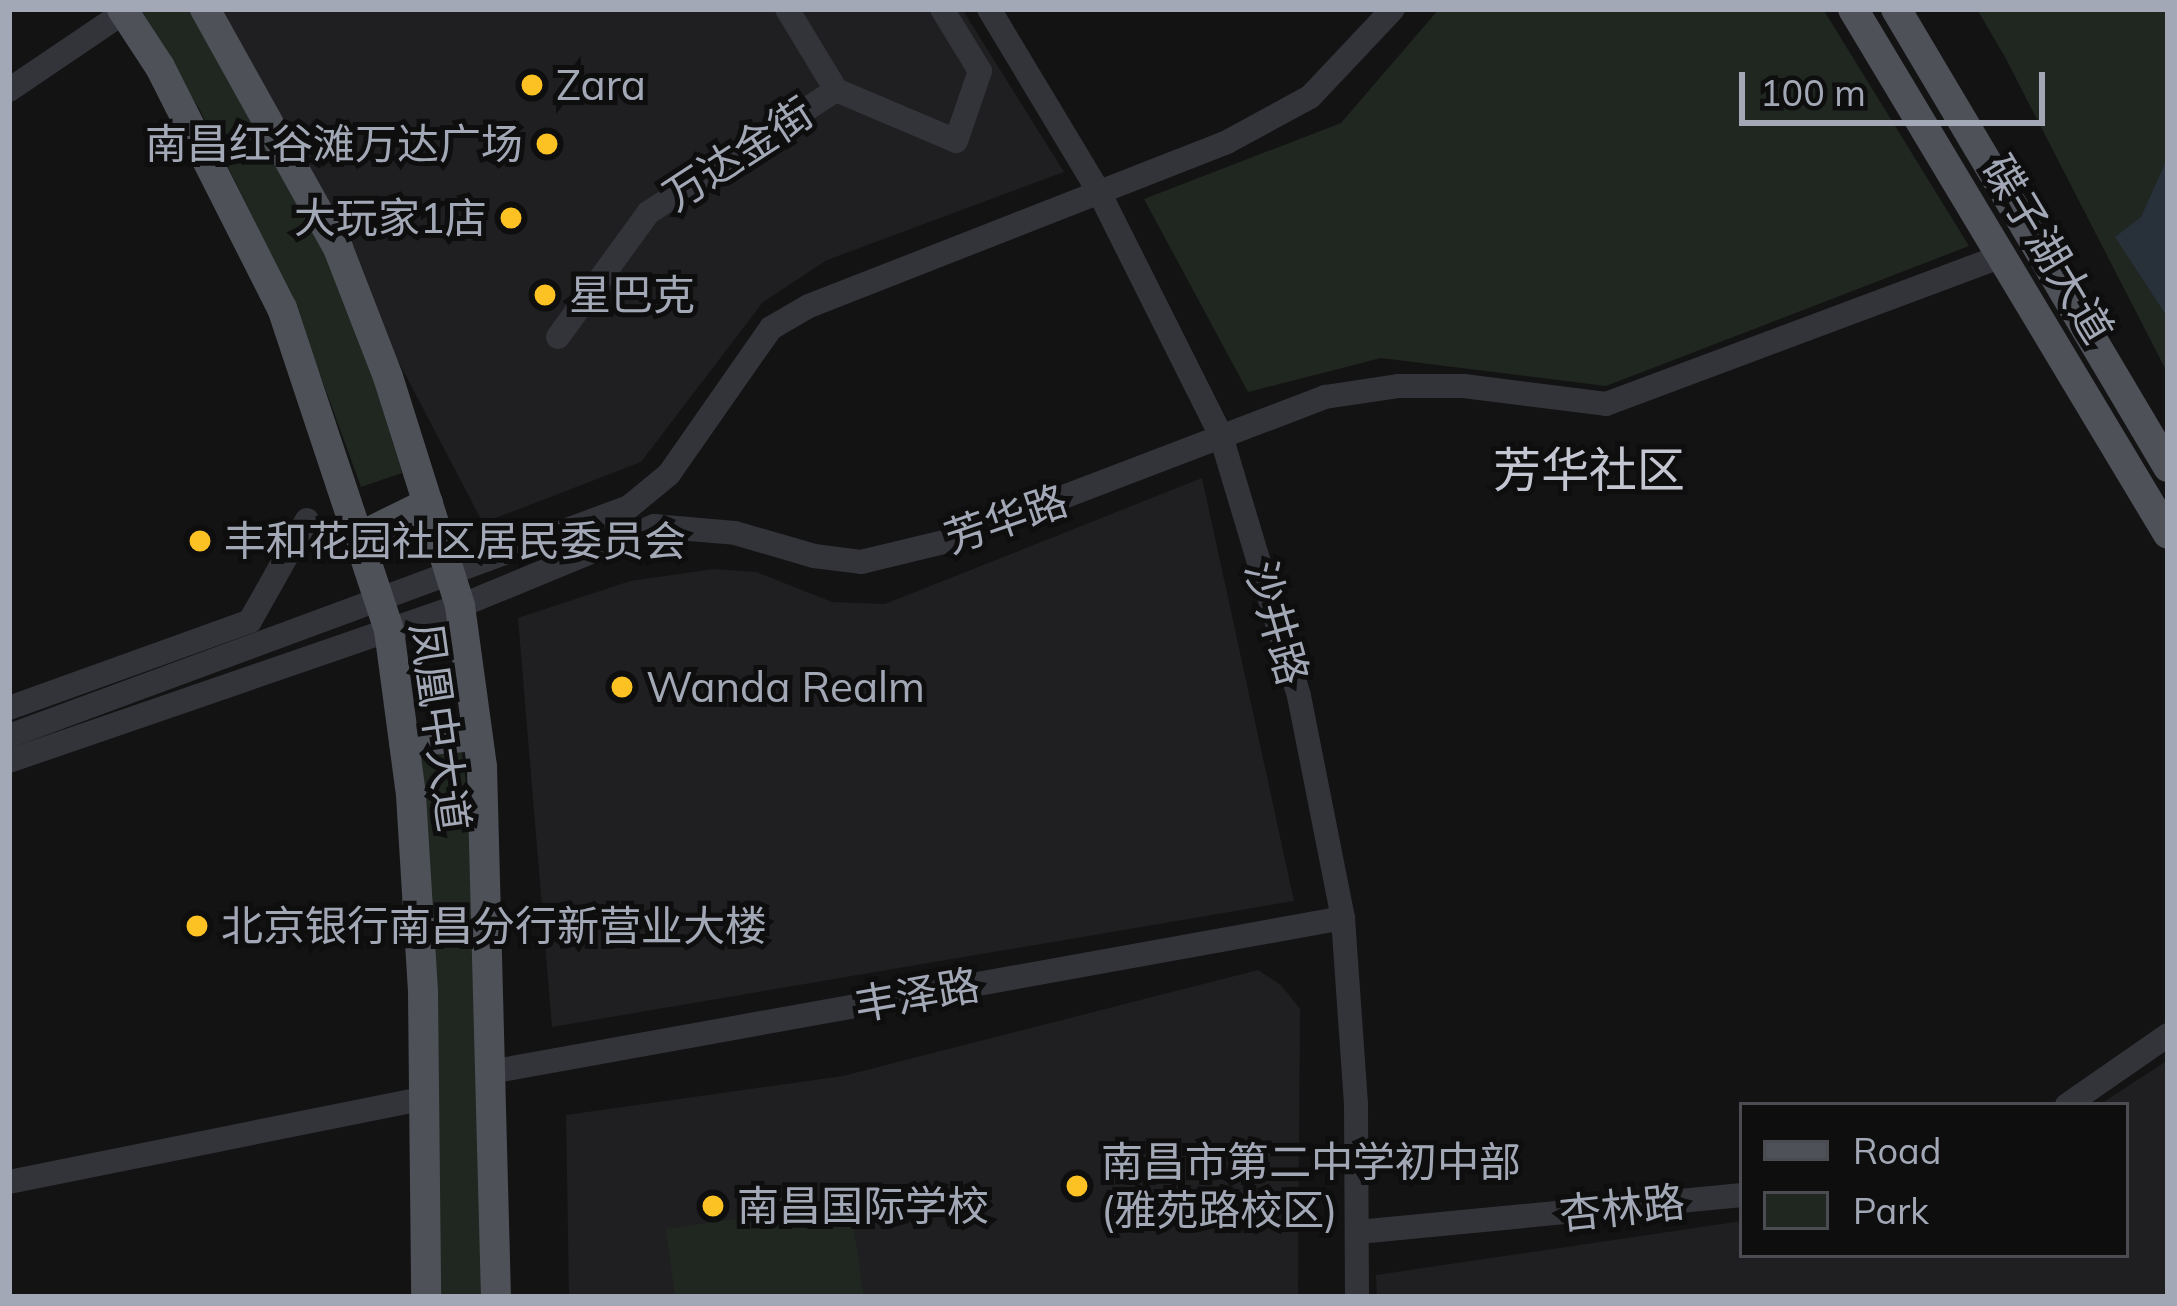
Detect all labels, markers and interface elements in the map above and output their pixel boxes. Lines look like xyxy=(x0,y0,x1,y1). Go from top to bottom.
scale bar xyxy=(1745,48,2051,122)
place label: Zara xyxy=(556,60,646,110)
text: 100 m xyxy=(1760,70,1866,115)
marker: Zara xyxy=(519,72,545,98)
street label: 万达金街 xyxy=(654,87,822,221)
place label: 南昌红谷滩万达广场 xyxy=(145,119,523,169)
marker: 南昌红谷滩万达广场 xyxy=(534,131,560,157)
street label: 碟子湖大道 xyxy=(1972,146,2124,352)
place label: 大玩家1店 xyxy=(294,193,487,243)
marker: 大玩家1店 xyxy=(498,205,524,231)
place label: 星巴克 xyxy=(569,270,695,320)
marker: 星巴克 xyxy=(532,282,558,308)
district label: 芳华社区 xyxy=(1493,441,1685,499)
street label: 芳华路 xyxy=(938,475,1074,563)
place label: 丰和花园社区居民委员会 xyxy=(224,516,686,566)
marker: 丰和花园社区居民委员会 xyxy=(187,528,213,554)
street label: 沙井路 xyxy=(1235,555,1319,691)
street label: 凤凰中大道 xyxy=(400,620,480,834)
place label: Wanda Realm xyxy=(646,662,925,712)
marker: Wanda Realm xyxy=(609,674,635,700)
place label: 北京银行南昌分行新营业大楼 xyxy=(221,901,767,951)
marker: 北京银行南昌分行新营业大楼 xyxy=(184,913,210,939)
street label: 丰泽路 xyxy=(851,959,983,1031)
legend xyxy=(1739,1102,2129,1258)
text: Road xyxy=(1853,1128,1941,1173)
place label: 南昌市第二中学初中部 (雅苑路校区) xyxy=(1101,1137,1521,1236)
marker: 南昌市第二中学初中部 (雅苑路校区) xyxy=(1064,1173,1090,1199)
street label: 杏林路 xyxy=(1557,1176,1687,1240)
place label: 南昌国际学校 xyxy=(737,1181,989,1231)
text: Park xyxy=(1853,1188,1929,1233)
marker: 南昌国际学校 xyxy=(700,1193,726,1219)

